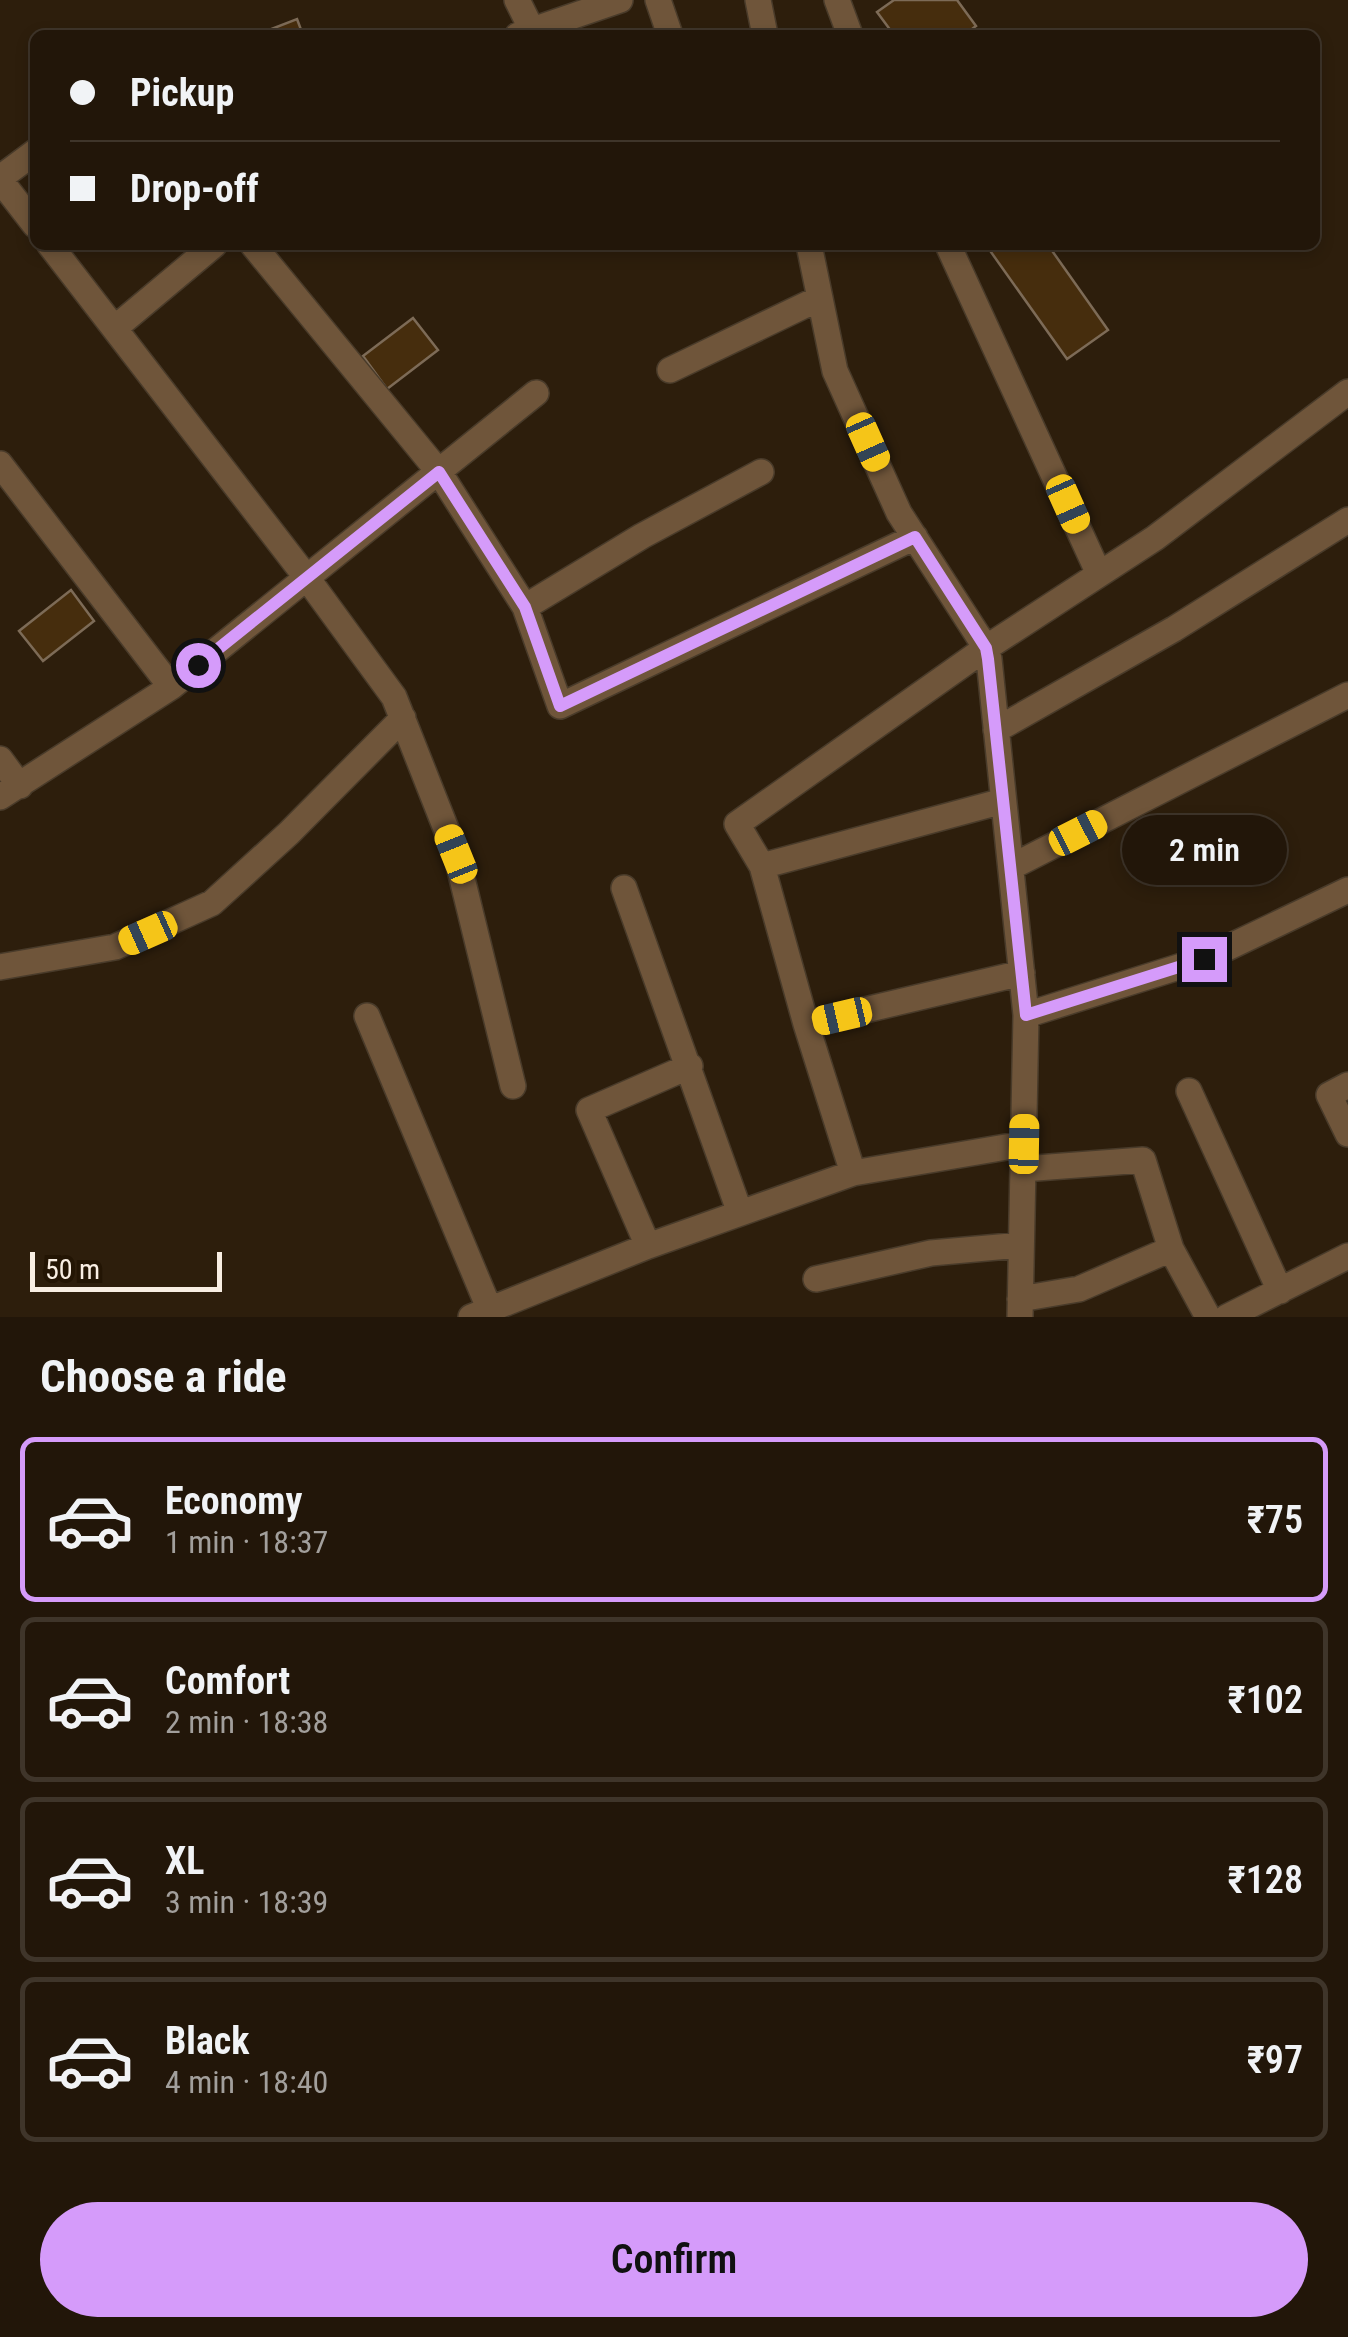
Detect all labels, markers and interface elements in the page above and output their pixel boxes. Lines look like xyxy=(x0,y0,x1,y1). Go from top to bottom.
text: Pickup xyxy=(130,71,234,115)
text: Drop-off xyxy=(130,167,259,211)
car xyxy=(842,408,894,476)
car xyxy=(1042,470,1094,538)
route start xyxy=(176,643,221,688)
car xyxy=(1044,806,1112,860)
callout: 2 min xyxy=(1122,814,1286,884)
car xyxy=(431,821,481,887)
text: 2 min xyxy=(1169,831,1240,869)
car xyxy=(114,907,182,959)
route end xyxy=(1182,937,1227,982)
car xyxy=(809,995,875,1037)
car xyxy=(1008,1114,1040,1174)
scale bar xyxy=(30,1247,222,1292)
text: 50 m xyxy=(45,1253,100,1286)
text: Choose a ride xyxy=(40,1350,287,1403)
icon: car xyxy=(45,1475,135,1565)
text: Economy xyxy=(165,1479,302,1523)
text: ₹75 xyxy=(1247,1498,1303,1542)
text: 1 min · 18:37 xyxy=(165,1523,328,1561)
icon: car xyxy=(45,1655,135,1745)
text: Comfort xyxy=(165,1659,290,1703)
text: ₹102 xyxy=(1228,1678,1303,1722)
text: 2 min · 18:38 xyxy=(165,1703,328,1741)
icon: car xyxy=(45,1835,135,1925)
text: XL xyxy=(165,1839,204,1883)
text: ₹128 xyxy=(1228,1858,1303,1902)
text: 3 min · 18:39 xyxy=(165,1883,328,1921)
icon: car xyxy=(45,2015,135,2105)
text: Black xyxy=(165,2019,249,2063)
text: ₹97 xyxy=(1247,2038,1303,2082)
text: 4 min · 18:40 xyxy=(165,2063,328,2101)
button: Confirm xyxy=(40,2202,1308,2317)

